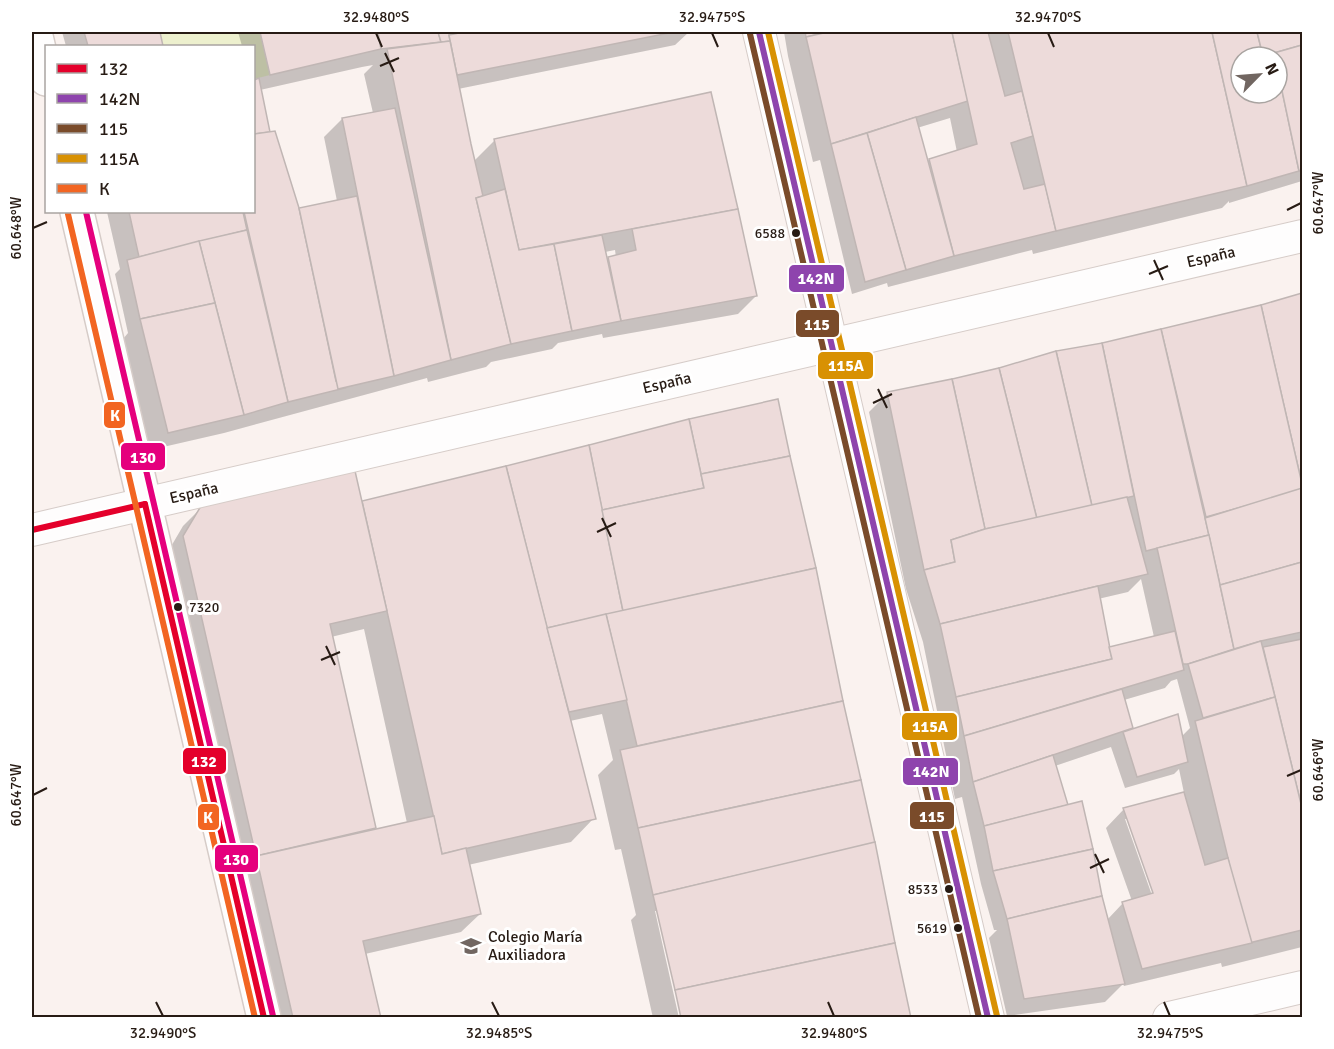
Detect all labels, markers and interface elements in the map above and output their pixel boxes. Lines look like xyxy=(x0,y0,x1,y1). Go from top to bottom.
text: 32.9480°S xyxy=(343,8,409,26)
text: 32.9475°S xyxy=(679,8,745,26)
text: 32.9470°S xyxy=(1015,8,1081,26)
legend xyxy=(45,45,255,213)
north arrow xyxy=(1229,45,1289,105)
text: 132 xyxy=(99,58,128,80)
text: N xyxy=(1260,60,1283,78)
text: 142N xyxy=(99,88,140,110)
text: 115 xyxy=(99,118,128,140)
text: 115A xyxy=(99,148,139,170)
text: 60.647°W xyxy=(1309,171,1327,234)
text: K xyxy=(99,178,110,200)
text: 60.648°W xyxy=(7,196,25,259)
place label: 6588 xyxy=(755,225,785,242)
marker: 6588 xyxy=(790,227,802,239)
street label: España xyxy=(1185,242,1237,272)
line badge: 142N xyxy=(788,264,845,293)
text: 142N xyxy=(797,269,835,289)
line badge: 115 xyxy=(795,309,840,338)
text: 115 xyxy=(804,315,830,335)
line badge: 115A xyxy=(817,351,874,380)
text: 115A xyxy=(828,356,865,376)
street label: España xyxy=(641,368,693,398)
line badge: K xyxy=(103,401,126,429)
text: K xyxy=(110,406,120,426)
line badge: 130 xyxy=(120,442,166,471)
text: 130 xyxy=(130,448,156,468)
street label: España xyxy=(168,478,220,508)
place label: 7320 xyxy=(189,599,219,616)
marker: 7320 xyxy=(172,601,184,613)
line badge: 115A xyxy=(901,712,958,741)
text: 115A xyxy=(912,717,949,737)
text: 60.646°W xyxy=(1309,738,1327,801)
line badge: 132 xyxy=(182,747,227,775)
text: 132 xyxy=(191,752,217,772)
line badge: 142N xyxy=(902,757,959,786)
text: 142N xyxy=(912,762,950,782)
text: 60.647°W xyxy=(7,763,25,826)
line badge: 115 xyxy=(909,801,955,830)
line badge: K xyxy=(197,803,220,831)
text: 115 xyxy=(919,807,945,827)
text: K xyxy=(203,808,213,828)
line badge: 130 xyxy=(214,844,259,873)
text: 130 xyxy=(223,850,249,870)
place label: 8533 xyxy=(908,881,938,898)
marker: 8533 xyxy=(943,883,955,895)
place label: 5619 xyxy=(917,920,947,937)
marker: 5619 xyxy=(952,922,964,934)
place label: Colegio María Auxiliadora xyxy=(488,927,583,965)
school or university icon: Colegio María Auxiliadora xyxy=(459,934,483,958)
text: 32.9490°S xyxy=(130,1024,196,1042)
text: 32.9485°S xyxy=(466,1024,532,1042)
text: 32.9480°S xyxy=(801,1024,867,1042)
text: 32.9475°S xyxy=(1137,1024,1203,1042)

